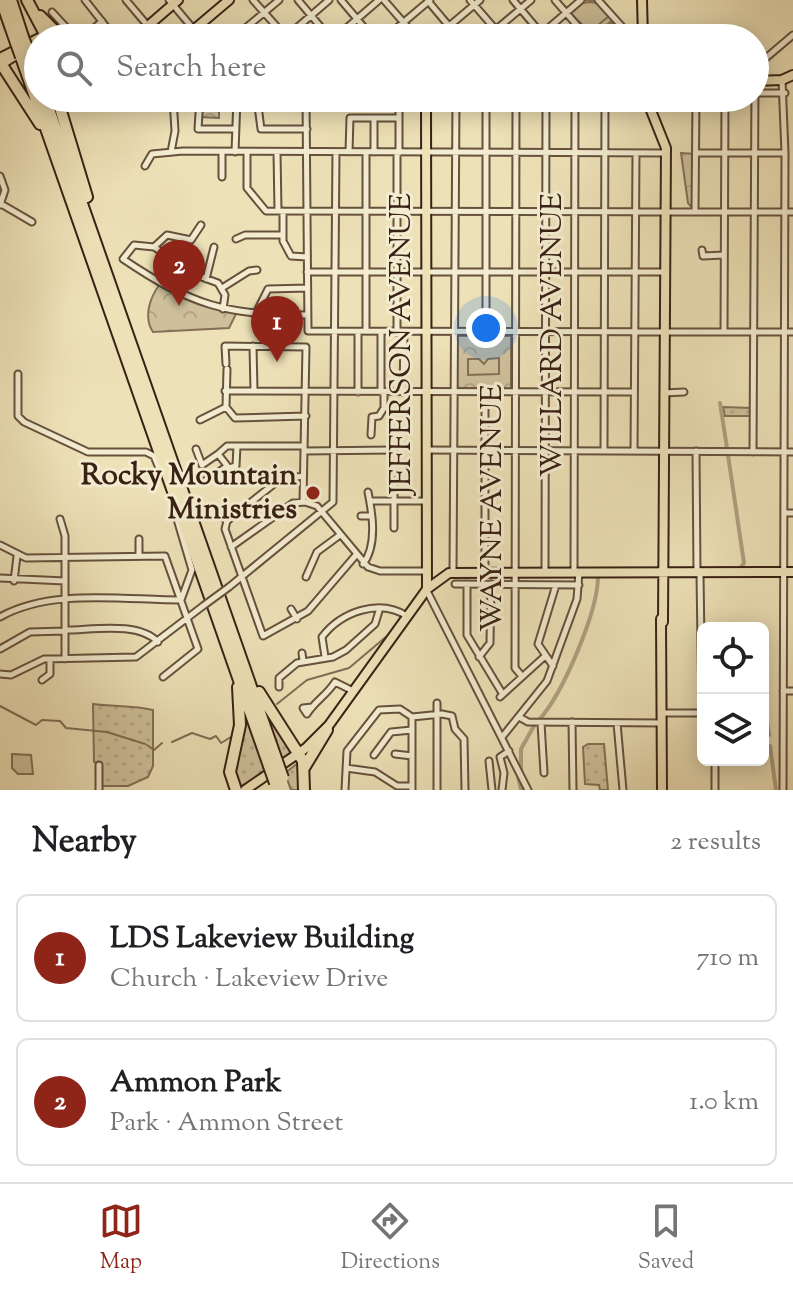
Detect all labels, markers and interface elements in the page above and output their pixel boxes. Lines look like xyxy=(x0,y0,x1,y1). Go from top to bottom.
search box xyxy=(24,24,769,112)
icon: search xyxy=(52,46,96,90)
text: Search here xyxy=(116,47,266,90)
street label: JEFFERSON AVENUE xyxy=(381,193,424,497)
street label: WILLARD AVENUE xyxy=(532,193,575,477)
pin: 2 xyxy=(153,240,205,306)
pin: 1 xyxy=(251,296,303,362)
your location xyxy=(466,308,506,348)
street label: WAYNE AVENUE xyxy=(472,384,515,632)
place label: Rocky Mountain Ministries xyxy=(81,455,297,532)
marker: Rocky Mountain Ministries xyxy=(304,484,322,502)
map controls xyxy=(697,622,769,766)
button: locate xyxy=(697,622,769,694)
button: layers xyxy=(697,694,769,766)
text: Nearby xyxy=(32,818,137,867)
text: 2 results xyxy=(670,824,761,861)
text: LDS Lakeview Building xyxy=(110,918,414,961)
text: 1 xyxy=(56,940,64,977)
text: 710 m xyxy=(697,940,759,977)
text: Church · Lakeview Drive xyxy=(110,961,388,998)
text: Ammon Park xyxy=(110,1062,282,1105)
text: 2 xyxy=(54,1084,66,1121)
text: 1.0 km xyxy=(689,1084,759,1121)
text: Park · Ammon Street xyxy=(110,1105,343,1142)
tab: Map xyxy=(99,1199,143,1279)
tab: Directions xyxy=(341,1199,440,1279)
tab: Saved xyxy=(638,1199,694,1279)

